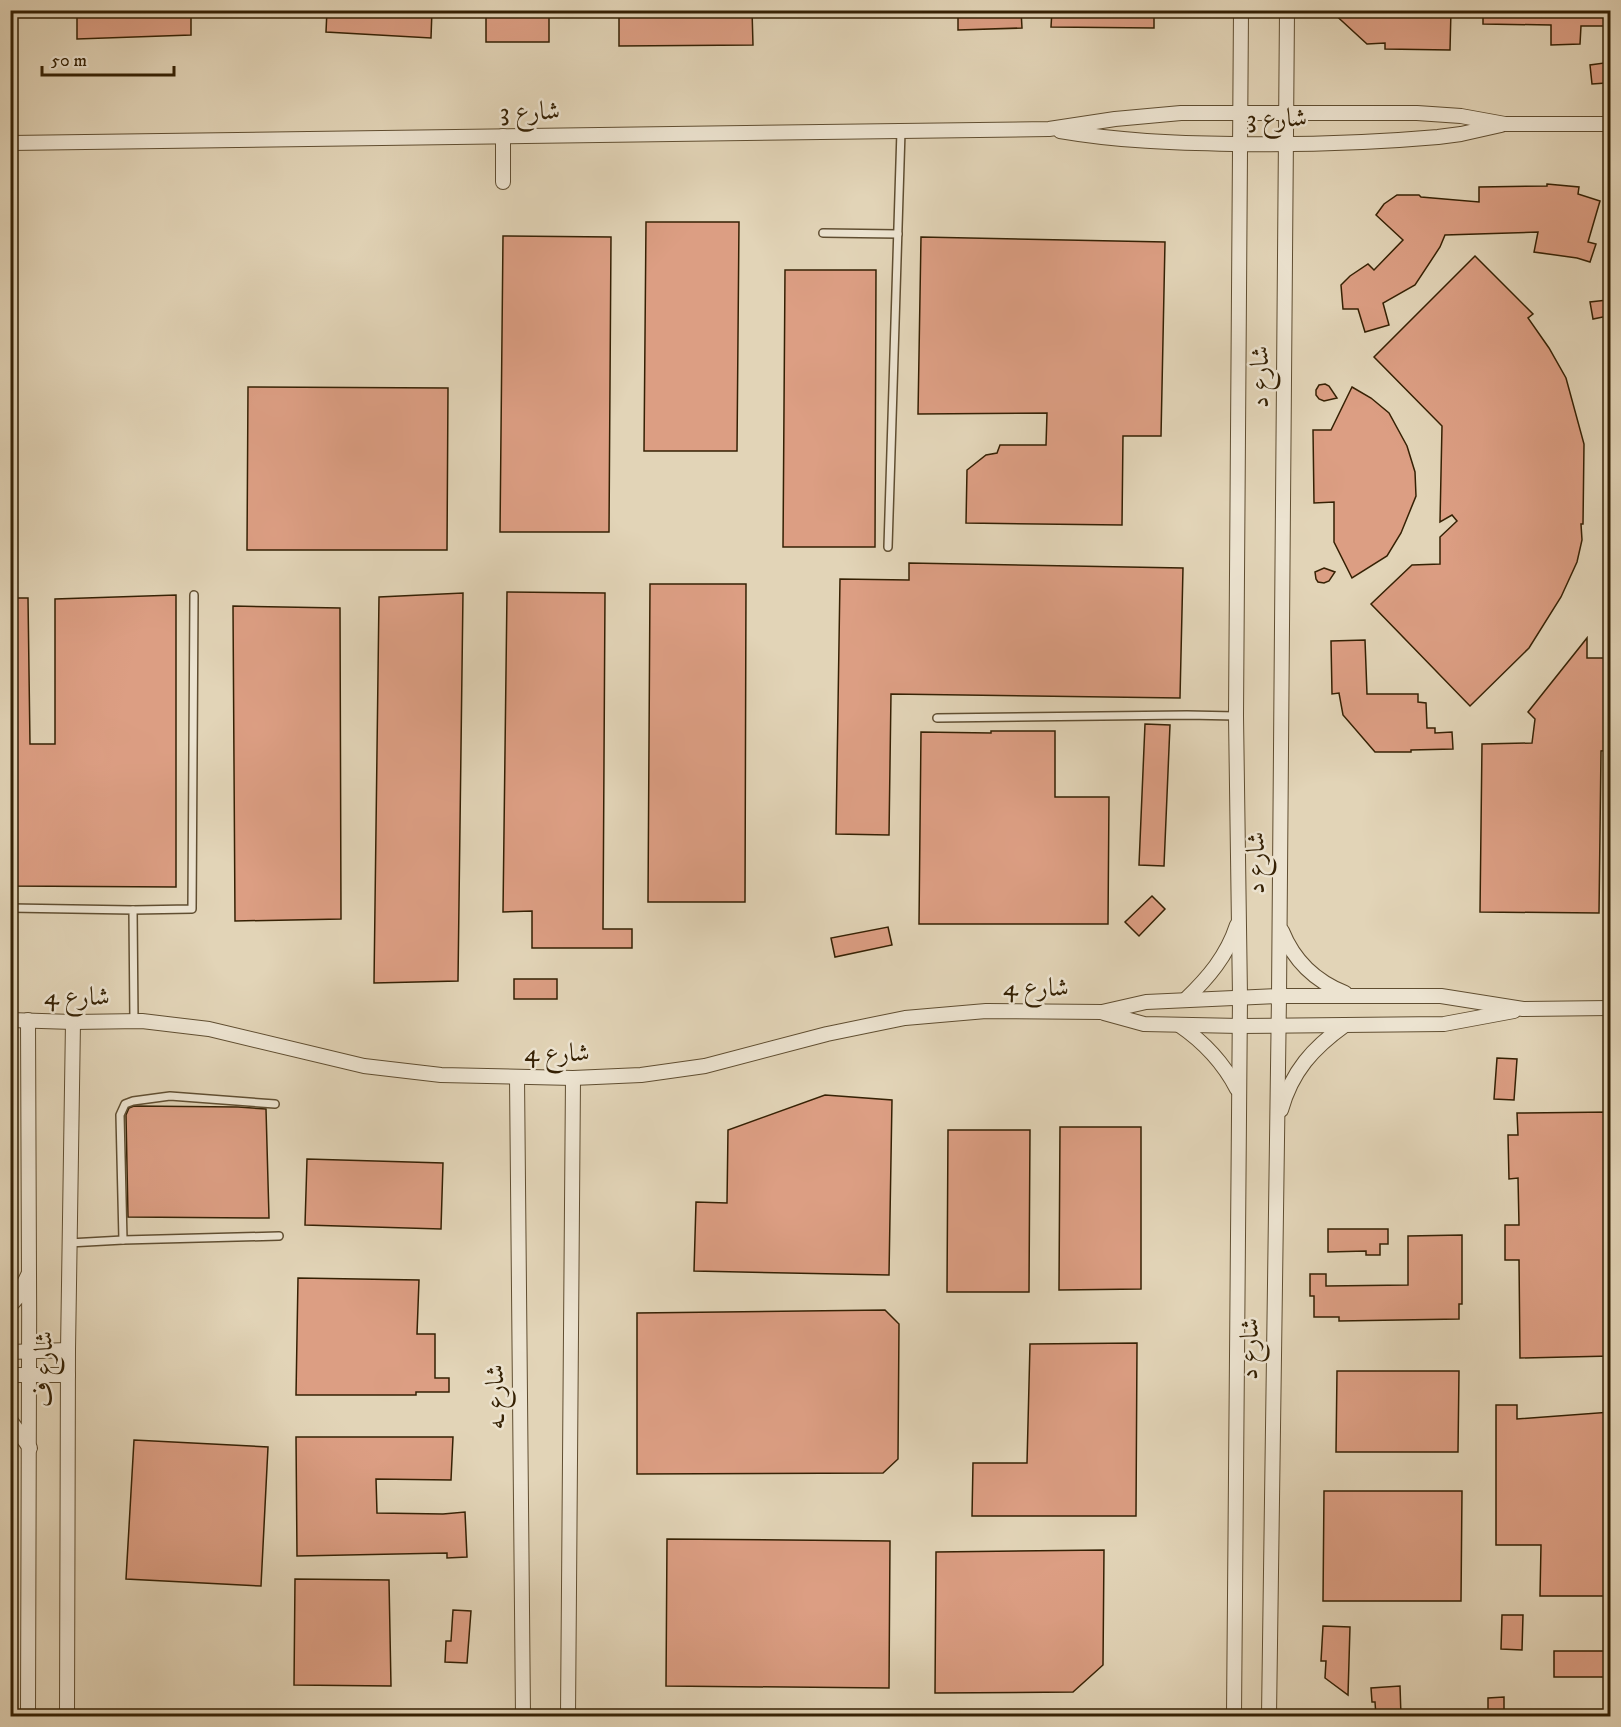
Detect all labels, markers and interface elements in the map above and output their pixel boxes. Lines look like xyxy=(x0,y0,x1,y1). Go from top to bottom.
scale bar xyxy=(42,39,174,77)
text: 50 m xyxy=(51,50,87,72)
street label: شارع 3 xyxy=(500,95,561,133)
street label: شارع 3 xyxy=(1247,102,1308,140)
street label: شارع د xyxy=(1244,346,1281,408)
street label: شارع د xyxy=(1240,832,1277,894)
street label: شارع 4 xyxy=(1003,971,1069,1009)
street label: شارع 4 xyxy=(44,980,110,1018)
street label: شارع 4 xyxy=(524,1037,590,1074)
street label: شارع د xyxy=(1233,1318,1271,1381)
street label: شارع ف xyxy=(28,1331,65,1407)
street label: شارع ـه xyxy=(479,1364,517,1430)

